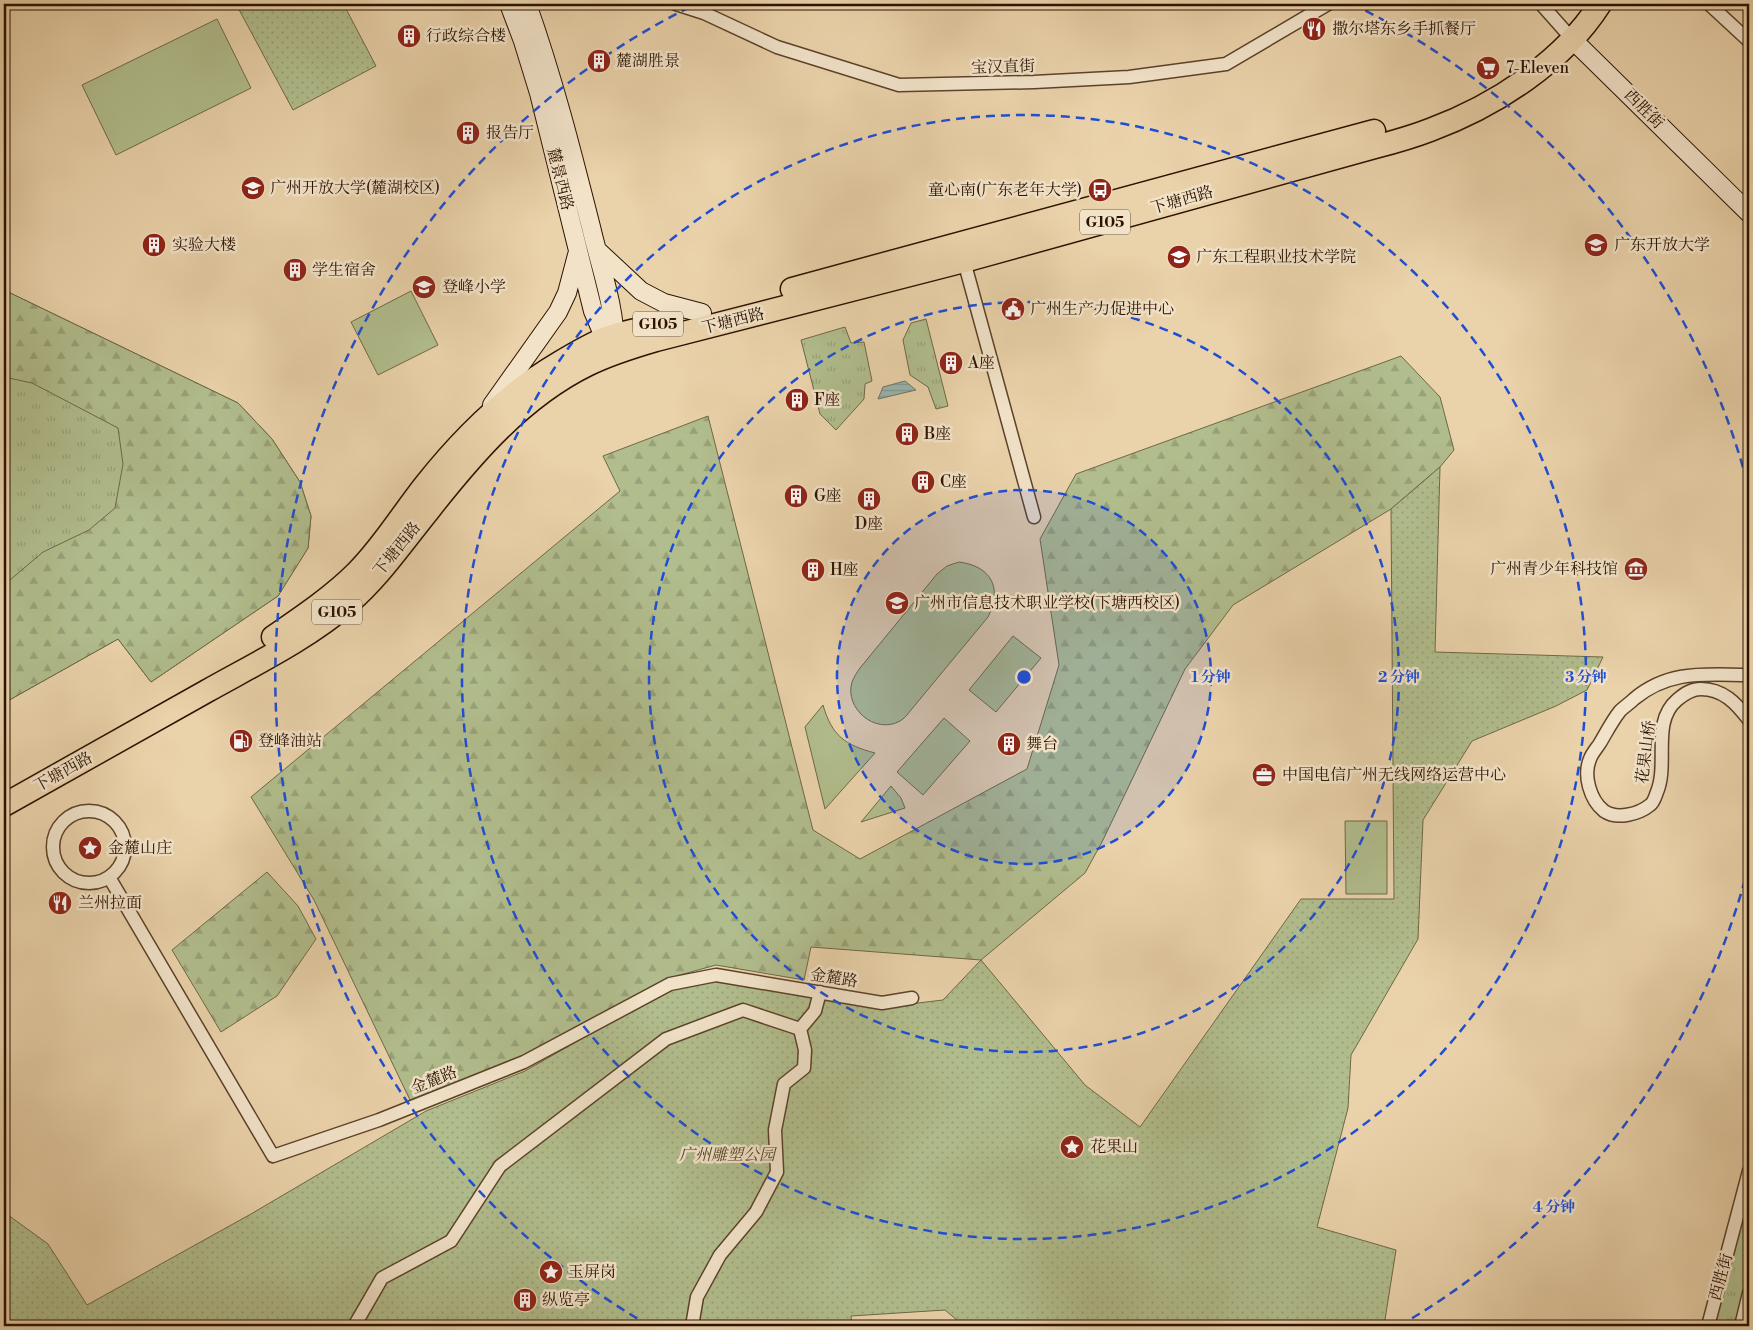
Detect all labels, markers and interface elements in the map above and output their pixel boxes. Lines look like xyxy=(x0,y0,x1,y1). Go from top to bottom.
restaurant icon: 撒尔塔东乡手抓餐厅 xyxy=(1301,16,1327,42)
place label: 撒尔塔东乡手抓餐厅 xyxy=(1332,19,1476,39)
building icon: 行政综合楼 xyxy=(396,23,422,49)
place label: 行政综合楼 xyxy=(426,26,506,46)
building icon: 麓湖胜景 xyxy=(586,48,612,74)
place label: 麓湖胜景 xyxy=(616,51,680,71)
supermarket icon: 7-Eleven xyxy=(1475,55,1501,81)
street label: 宝汉直街 xyxy=(971,56,1035,78)
place label: 7-Eleven xyxy=(1506,58,1569,78)
street label: 西胜街 xyxy=(1620,85,1668,133)
building icon: 报告厅 xyxy=(455,120,481,146)
place label: 报告厅 xyxy=(486,123,534,143)
street label: 麓景西路 xyxy=(543,146,577,212)
school or university icon: 广州开放大学(麓湖校区) xyxy=(240,175,266,201)
bus stop icon: 童心南(广东老年大学) xyxy=(1087,177,1113,203)
place label: 广州开放大学(麓湖校区) xyxy=(270,178,440,198)
place label: 童心南(广东老年大学) xyxy=(928,180,1082,200)
street label: 下塘西路 xyxy=(1148,182,1216,218)
road number: G105 xyxy=(1080,210,1130,234)
building icon: 实验大楼 xyxy=(141,232,167,258)
school or university icon: 广东开放大学 xyxy=(1583,232,1609,258)
place label: 实验大楼 xyxy=(172,235,236,255)
place label: 广东开放大学 xyxy=(1614,235,1710,255)
school or university icon: 广东工程职业技术学院 xyxy=(1166,244,1192,270)
place label: 广东工程职业技术学院 xyxy=(1196,247,1356,267)
building icon: 学生宿舍 xyxy=(282,257,308,283)
place label: 学生宿舍 xyxy=(312,260,376,280)
school or university icon: 登峰小学 xyxy=(411,274,437,300)
place label: 登峰小学 xyxy=(442,277,506,297)
public building icon: 广州生产力促进中心 xyxy=(1000,296,1026,322)
place label: 广州生产力促进中心 xyxy=(1030,299,1174,319)
street label: 下塘西路 xyxy=(700,304,766,338)
road number: G105 xyxy=(633,312,683,336)
building icon: A座 xyxy=(938,350,964,376)
place label: A座 xyxy=(967,353,995,373)
building icon: F座 xyxy=(784,387,810,413)
place label: F座 xyxy=(814,390,841,410)
building icon: B座 xyxy=(894,421,920,447)
place label: B座 xyxy=(923,424,951,444)
building icon: C座 xyxy=(910,469,936,495)
place label: C座 xyxy=(940,472,967,492)
building icon: G座 xyxy=(783,483,809,509)
place label: G座 xyxy=(814,486,842,506)
building icon: D座 xyxy=(856,486,882,512)
place label: D座 xyxy=(855,514,883,534)
street label: 下塘西路 xyxy=(369,518,425,580)
museum icon: 广州青少年科技馆 xyxy=(1623,556,1649,582)
building icon: H座 xyxy=(800,557,826,583)
place label: 广州青少年科技馆 xyxy=(1490,559,1618,579)
place label: H座 xyxy=(830,560,859,580)
school or university icon: 广州市信息技术职业学校(下塘西校区) xyxy=(884,590,910,616)
place label: 广州市信息技术职业学校(下塘西校区) xyxy=(914,593,1180,613)
road number: G105 xyxy=(312,600,362,624)
centre of rings xyxy=(1015,668,1033,686)
text: 1 分钟 xyxy=(1191,668,1231,687)
text: 2 分钟 xyxy=(1378,668,1420,687)
text: 3 分钟 xyxy=(1565,668,1607,687)
street label: 花果山桥 xyxy=(1632,719,1660,785)
fuel station icon: 登峰油站 xyxy=(228,728,254,754)
place label: 登峰油站 xyxy=(258,731,322,751)
building icon: 舞台 xyxy=(996,731,1022,757)
place label: 舞台 xyxy=(1026,734,1058,754)
street label: 下塘西路 xyxy=(30,748,96,796)
office icon: 中国电信广州无线网络运营中心 xyxy=(1251,762,1277,788)
place label: 中国电信广州无线网络运营中心 xyxy=(1282,765,1506,785)
place icon: 金麓山庄 xyxy=(77,835,103,861)
place label: 金麓山庄 xyxy=(108,838,172,858)
restaurant icon: 兰州拉面 xyxy=(47,890,73,916)
place label: 兰州拉面 xyxy=(78,893,142,913)
street label: 金麓路 xyxy=(809,964,859,992)
street label: 金麓路 xyxy=(408,1062,460,1098)
place icon: 花果山 xyxy=(1059,1134,1085,1160)
place label: 花果山 xyxy=(1090,1137,1138,1157)
park label: 广州雕塑公园 xyxy=(679,1145,778,1165)
text: 4 分钟 xyxy=(1533,1198,1575,1217)
street label: 西胜街 xyxy=(1705,1251,1737,1303)
place icon: 玉屏岗 xyxy=(538,1259,564,1285)
place label: 玉屏岗 xyxy=(568,1262,616,1282)
building icon: 纵览亭 xyxy=(512,1287,538,1313)
place label: 纵览亭 xyxy=(542,1290,590,1310)

